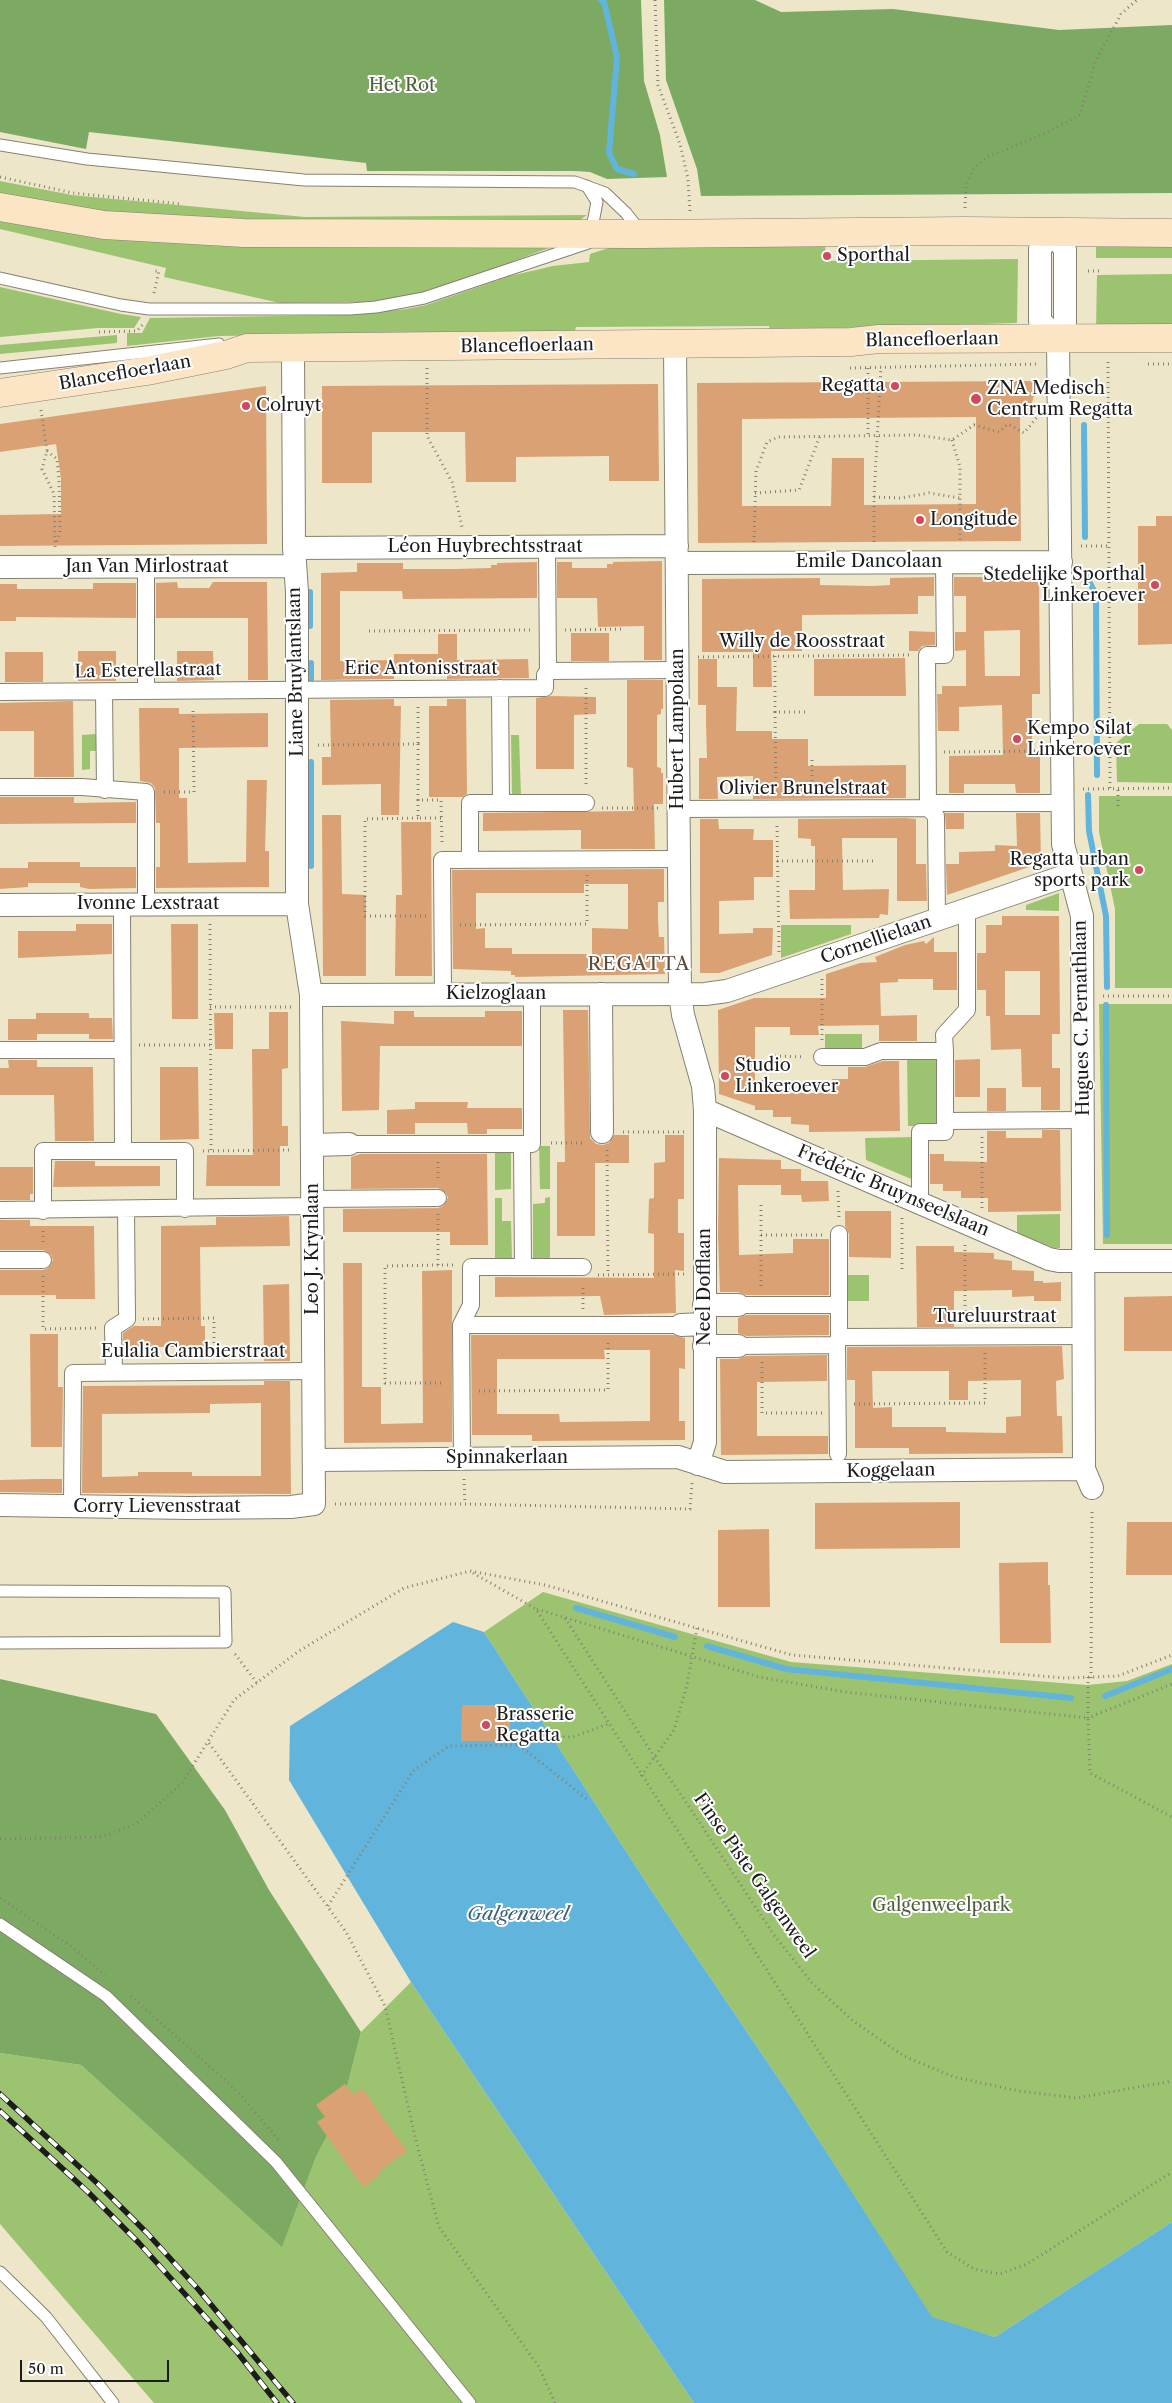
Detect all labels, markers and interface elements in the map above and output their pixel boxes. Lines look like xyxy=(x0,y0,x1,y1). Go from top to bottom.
park label: Het Rot xyxy=(369,75,435,97)
place label: Sporthal xyxy=(837,245,910,267)
marker: Sporthal xyxy=(821,250,833,262)
street label: Blancefloerlaan xyxy=(865,328,999,352)
street label: Blancefloerlaan xyxy=(460,334,594,358)
street label: Blancefloerlaan xyxy=(57,351,193,395)
place label: Regatta xyxy=(821,375,885,397)
place label: ZNA Medisch Centrum Regatta xyxy=(987,378,1133,420)
marker: Regatta xyxy=(889,380,901,392)
marker: ZNA Medisch Centrum Regatta xyxy=(969,392,983,406)
place label: Colruyt xyxy=(256,395,321,417)
marker: Colruyt xyxy=(240,400,252,412)
place label: Longitude xyxy=(930,509,1018,531)
marker: Longitude xyxy=(914,514,926,526)
street label: Léon Huybrechtsstraat xyxy=(387,536,583,558)
street label: Emile Dancolaan xyxy=(796,551,942,573)
street label: Jan Van Mirlostraat xyxy=(65,556,229,578)
place label: Stedelijke Sporthal Linkeroever xyxy=(983,564,1145,606)
marker: Stedelijke Sporthal Linkeroever xyxy=(1149,579,1161,591)
street label: Liane Bruylantslaan xyxy=(284,587,308,757)
street label: Willy de Roosstraat xyxy=(719,631,885,653)
street label: Hubert Lampolaan xyxy=(667,648,689,810)
street label: Eric Antonisstraat xyxy=(344,658,498,680)
street label: La Esterellastraat xyxy=(74,659,222,683)
place label: Kempo Silat Linkeroever xyxy=(1027,718,1132,761)
marker: Kempo Silat Linkeroever xyxy=(1011,733,1023,745)
street label: Olivier Brunelstraat xyxy=(719,778,887,800)
place label: Regatta urban sports park xyxy=(1010,849,1129,892)
marker: Regatta urban sports park xyxy=(1133,864,1145,876)
street label: Ivonne Lexstraat xyxy=(77,893,219,915)
street label: Cornellielaan xyxy=(818,911,934,969)
street label: Hugues C. Pernathlaan xyxy=(1069,920,1095,1116)
district label: REGATTA xyxy=(587,954,691,976)
street label: Kielzoglaan xyxy=(446,983,546,1005)
place label: Studio Linkeroever xyxy=(735,1055,838,1098)
marker: Studio Linkeroever xyxy=(719,1070,731,1082)
street label: Frédéric Bruynseelslaan xyxy=(794,1141,992,1241)
street label: Leo J. Krynlaan xyxy=(302,1183,324,1315)
street label: Neel Dofflaan xyxy=(694,1228,716,1346)
street label: Tureluurstraat xyxy=(933,1306,1057,1328)
street label: Eulalia Cambierstraat xyxy=(101,1341,285,1363)
street label: Spinnakerlaan xyxy=(446,1447,568,1469)
street label: Koggelaan xyxy=(846,1459,936,1483)
street label: Corry Lievensstraat xyxy=(73,1496,241,1518)
place label: Brasserie Regatta xyxy=(496,1704,574,1746)
marker: Brasserie Regatta xyxy=(480,1719,492,1731)
street label: Finse Piste Galgenweel xyxy=(689,1789,819,1963)
park label: Galgenweelpark xyxy=(872,1895,1010,1917)
water label: Galgenweel xyxy=(467,1904,569,1926)
scale bar xyxy=(22,2350,171,2382)
text: 50 m xyxy=(28,2359,64,2378)

